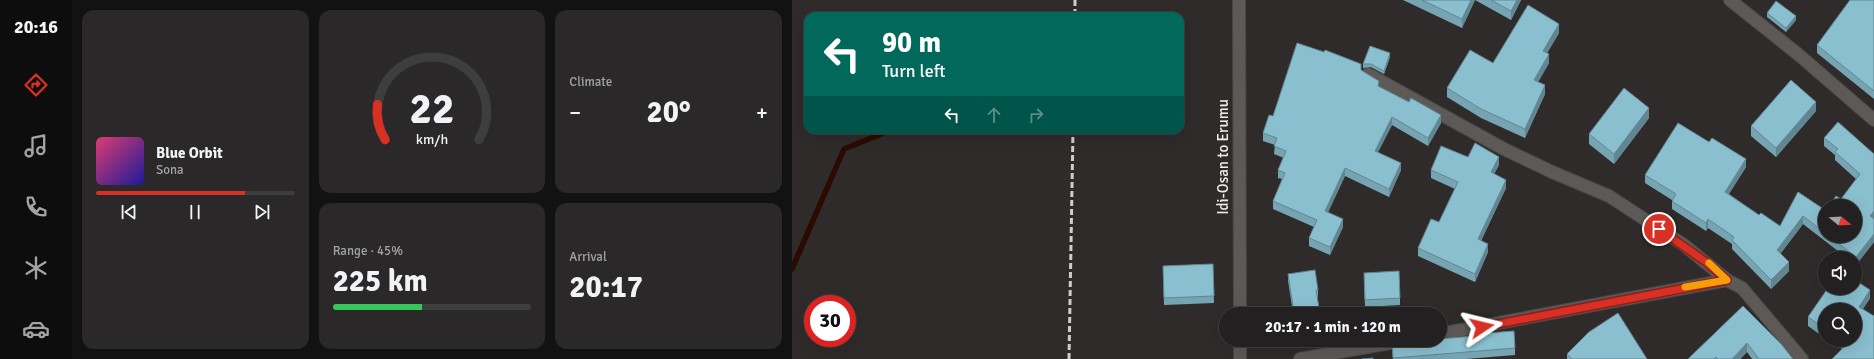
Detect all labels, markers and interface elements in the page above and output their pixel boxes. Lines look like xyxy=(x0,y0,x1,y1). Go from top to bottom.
text: 20:16 xyxy=(14,16,58,38)
text: 90 m xyxy=(882,26,941,60)
icon: left xyxy=(816,28,868,80)
text: Turn left xyxy=(882,60,945,82)
icon: directions xyxy=(22,71,50,99)
text: Climate xyxy=(569,74,612,90)
text: 22 xyxy=(410,83,454,134)
text: 20° xyxy=(646,94,691,131)
text: − xyxy=(569,99,581,126)
text: + xyxy=(756,99,768,126)
street label: Idi-Osan to Erumu xyxy=(1214,99,1232,215)
icon: left xyxy=(941,104,963,126)
icon: ahead xyxy=(983,104,1005,126)
icon: right xyxy=(1025,104,1047,126)
text: km/h xyxy=(416,130,448,147)
icon: music xyxy=(22,132,50,160)
text: Blue Orbit xyxy=(156,144,223,162)
text: Sona xyxy=(156,162,184,178)
icon: phone xyxy=(22,193,50,221)
north arrow xyxy=(1818,199,1862,243)
map controls xyxy=(1818,199,1862,347)
icon: previous xyxy=(118,201,140,223)
icon: pause xyxy=(184,201,206,223)
icon: next xyxy=(251,201,273,223)
pin xyxy=(1642,212,1676,246)
icon: arrive xyxy=(1648,218,1670,240)
text: Range · 45% xyxy=(333,243,403,259)
text: Arrival xyxy=(569,249,607,265)
button: sound xyxy=(1818,251,1862,295)
icon: climate xyxy=(22,254,50,282)
text: 225 km xyxy=(333,263,428,300)
text: 20:17 xyxy=(569,269,643,306)
speed limit sign: 30 xyxy=(804,295,856,347)
button: search xyxy=(1818,303,1862,347)
position arrow xyxy=(1461,306,1503,348)
icon: car xyxy=(22,315,50,343)
text: 20:17 · 1 min · 120 m xyxy=(1265,318,1401,336)

